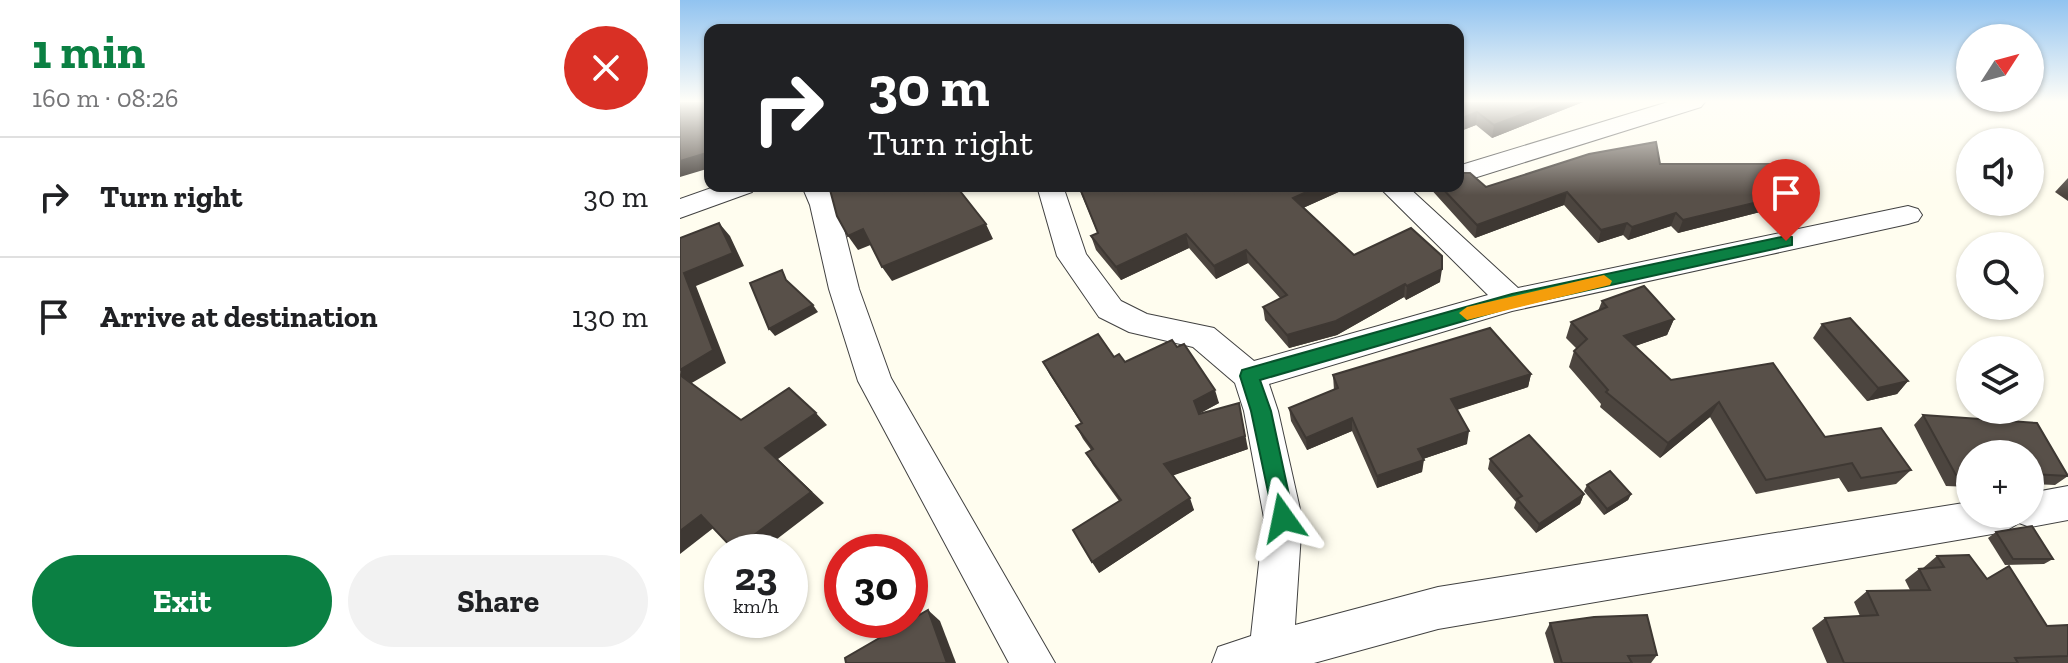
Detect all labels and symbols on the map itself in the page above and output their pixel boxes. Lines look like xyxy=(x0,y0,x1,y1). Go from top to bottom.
north arrow xyxy=(1956,24,2044,112)
pin xyxy=(1752,159,1820,241)
position arrow xyxy=(1241,476,1325,560)
speed limit sign: 30 xyxy=(824,534,928,638)

